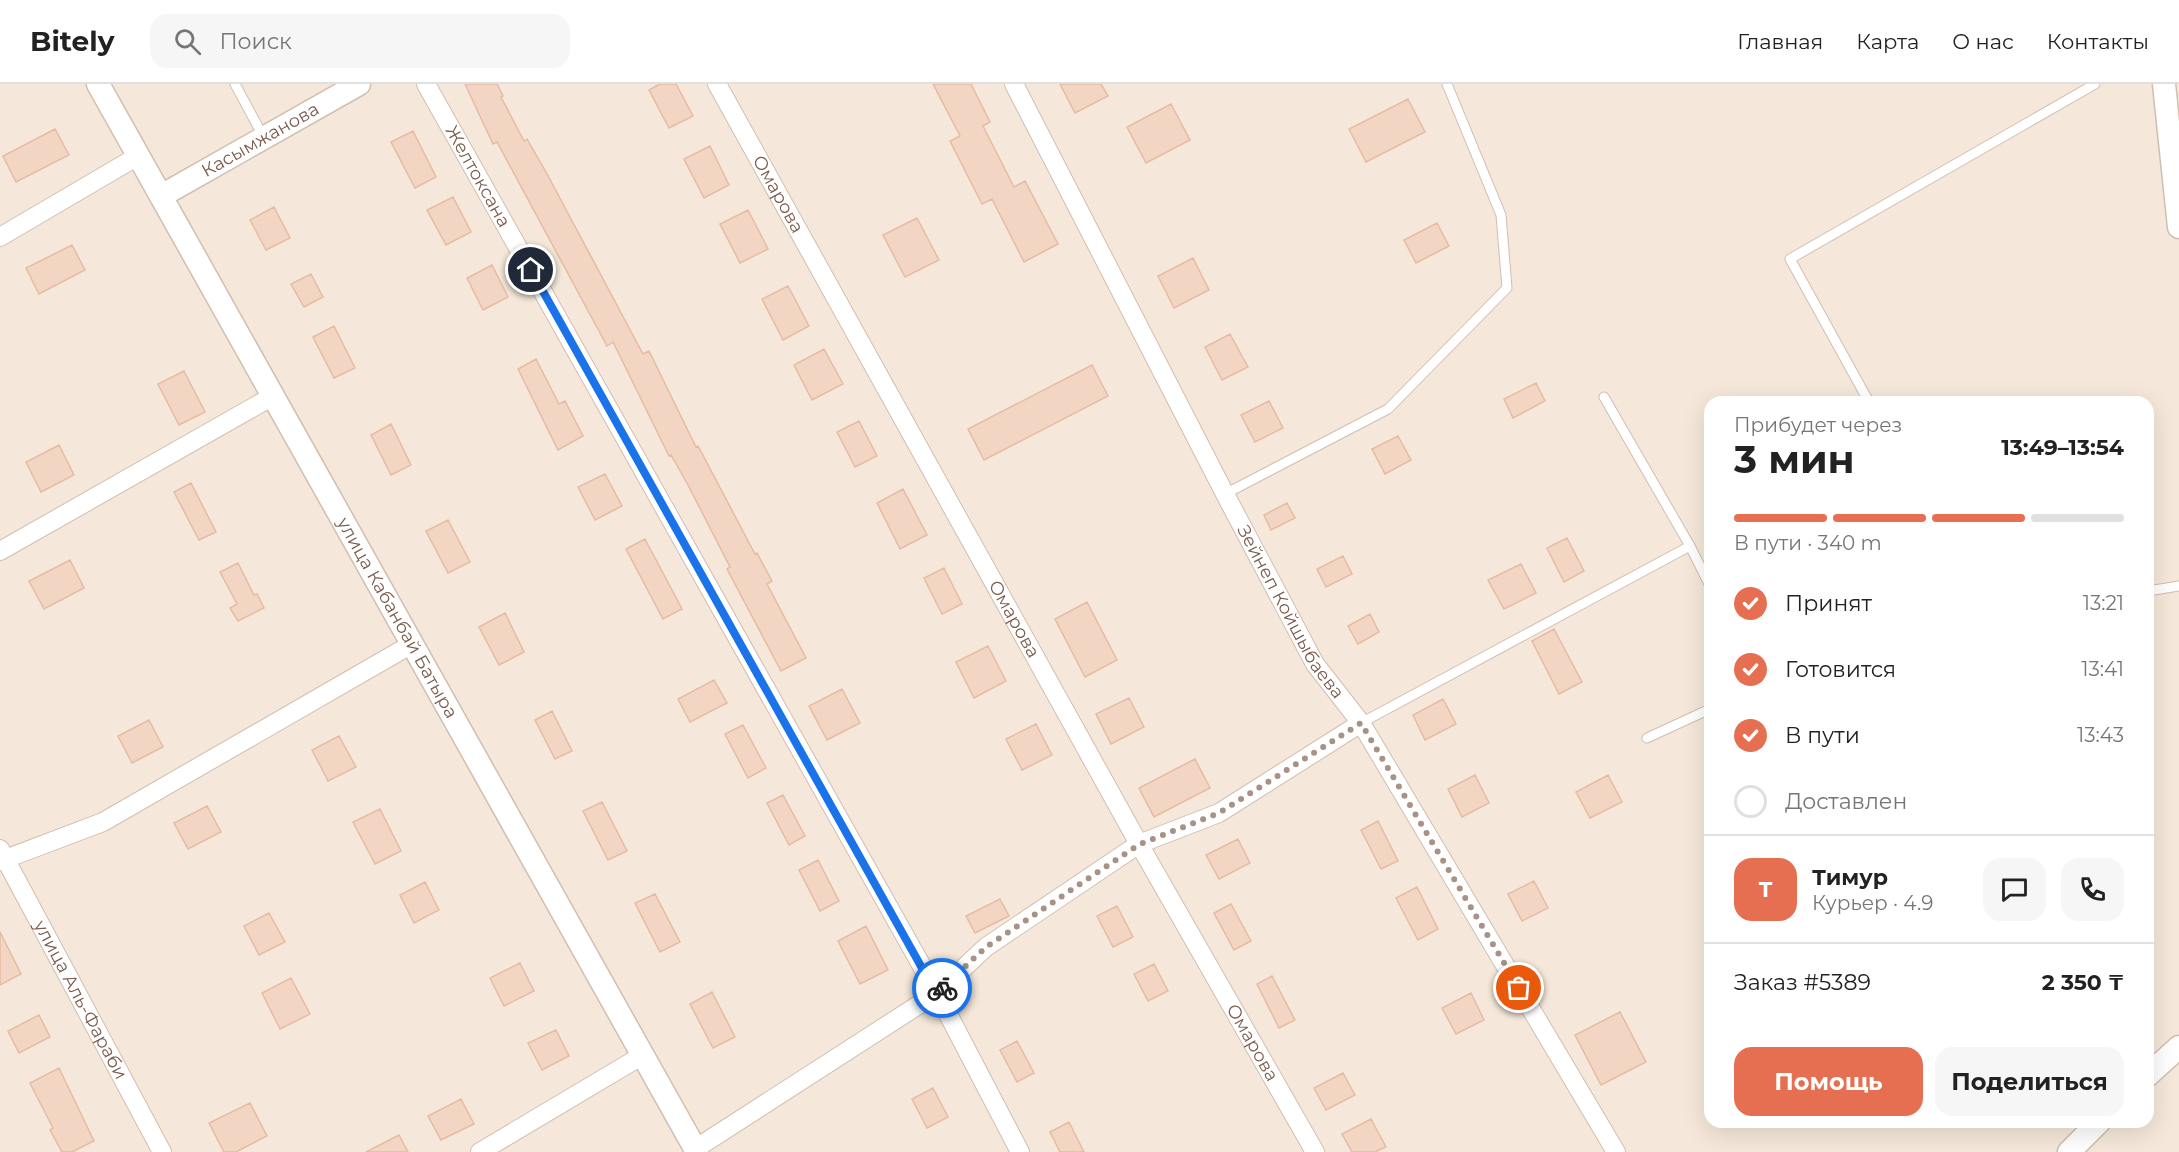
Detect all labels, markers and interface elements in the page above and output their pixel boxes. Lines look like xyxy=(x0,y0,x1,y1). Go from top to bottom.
search box xyxy=(150,14,570,68)
text: Bitely xyxy=(30,24,114,58)
icon: search xyxy=(171,25,204,58)
text: Поиск xyxy=(219,28,292,55)
text: Главная xyxy=(1737,29,1823,54)
text: Карта xyxy=(1856,29,1919,54)
text: О нас xyxy=(1952,29,2014,54)
text: Контакты xyxy=(2047,29,2149,54)
street label: Касымжанова xyxy=(198,98,323,182)
street label: Желтоксана xyxy=(441,122,515,231)
street label: Омарова xyxy=(748,152,808,237)
pin xyxy=(505,244,556,295)
icon: home xyxy=(514,253,547,286)
text: Прибудет через xyxy=(1734,413,1902,437)
text: 13:49–13:54 xyxy=(2001,434,2124,461)
text: 3 мин xyxy=(1734,435,1855,483)
street label: улица Кабанбай Батыра xyxy=(332,513,462,722)
street label: Зейнеп Койшыбаева xyxy=(1232,521,1349,703)
text: В пути · 340 m xyxy=(1734,531,1882,555)
street label: Омарова xyxy=(984,576,1044,662)
icon: check xyxy=(1734,587,1767,620)
text: Принят xyxy=(1785,590,1872,617)
text: 13:21 xyxy=(2083,591,2124,615)
icon: check xyxy=(1734,653,1767,686)
text: Готовится xyxy=(1785,656,1896,683)
text: 13:41 xyxy=(2081,657,2124,681)
icon: check xyxy=(1734,719,1767,752)
text: В пути xyxy=(1785,722,1860,749)
text: 13:43 xyxy=(2077,723,2124,747)
text: Доставлен xyxy=(1785,788,1907,815)
button: chat xyxy=(1983,858,2046,921)
button: phone xyxy=(2061,858,2124,921)
text: Тимур xyxy=(1812,864,1888,891)
text: Т xyxy=(1758,876,1773,903)
text: Курьер · 4.9 xyxy=(1812,891,1933,915)
street label: улица Аль-Фараби xyxy=(29,916,132,1083)
courier xyxy=(912,958,972,1018)
pin xyxy=(1493,962,1544,1013)
text: Заказ #5389 xyxy=(1734,969,1871,996)
text: 2 350 ₸ xyxy=(2042,969,2124,996)
icon: bag xyxy=(1502,971,1535,1004)
icon: bike xyxy=(926,972,959,1005)
street label: Омарова xyxy=(1222,1000,1283,1085)
button: Помощь xyxy=(1734,1047,1923,1116)
button: Поделиться xyxy=(1935,1047,2124,1116)

